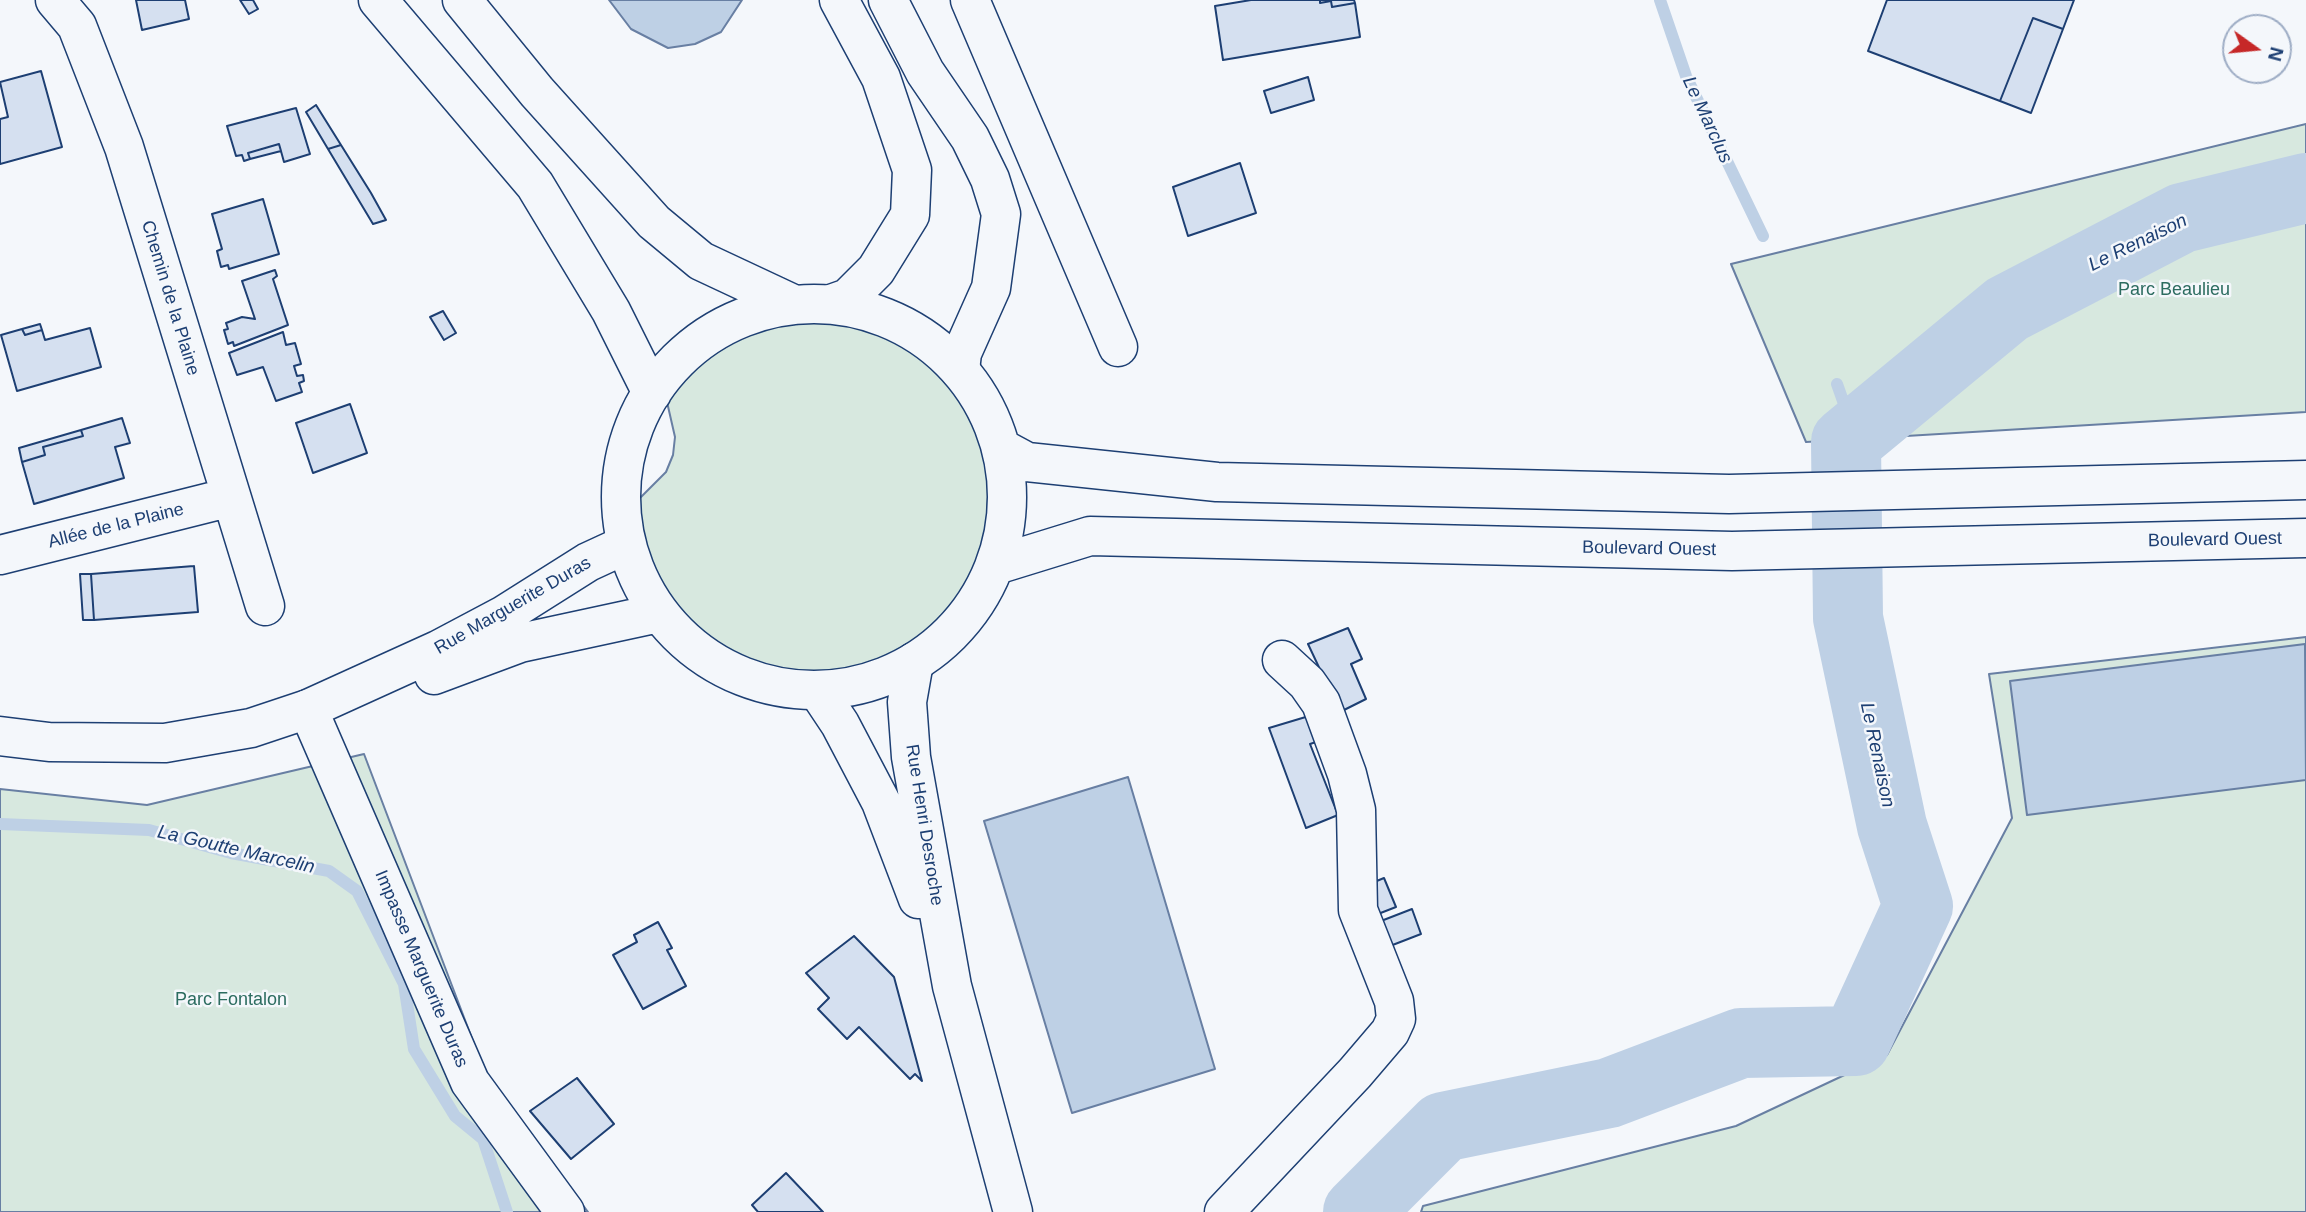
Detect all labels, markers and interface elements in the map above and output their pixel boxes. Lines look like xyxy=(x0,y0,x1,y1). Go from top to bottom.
north arrow xyxy=(2222,14,2292,84)
text: N xyxy=(2264,45,2288,63)
water label: Le Marclus xyxy=(1677,73,1737,167)
water label: Le Renaison xyxy=(2085,209,2191,277)
street label: Chemin de la Plaine xyxy=(136,218,204,378)
park label: Parc Beaulieu xyxy=(2118,279,2230,301)
street label: Allée de la Plaine xyxy=(46,499,186,553)
street label: Boulevard Ouest xyxy=(2148,528,2282,552)
street label: Boulevard Ouest xyxy=(1582,537,1716,561)
street label: Rue Marguerite Duras xyxy=(431,552,595,660)
water label: Le Renaison xyxy=(1855,700,1899,810)
street label: Rue Henri Desroche xyxy=(901,743,947,907)
water label: La Goutte Marcelin xyxy=(155,821,317,879)
street label: Impasse Marguerite Duras xyxy=(370,867,472,1071)
park label: Parc Fontalon xyxy=(175,989,287,1011)

